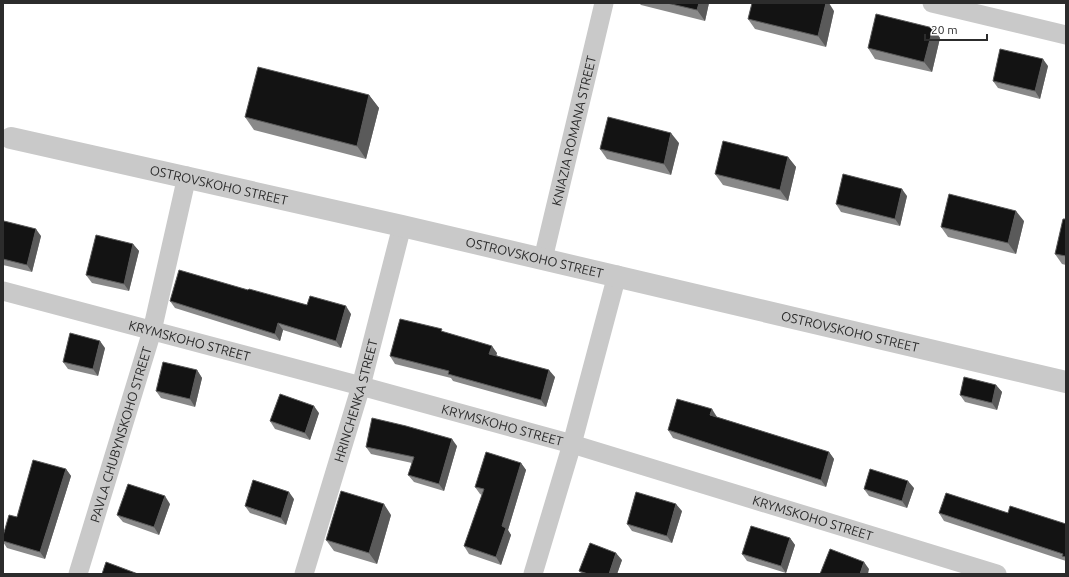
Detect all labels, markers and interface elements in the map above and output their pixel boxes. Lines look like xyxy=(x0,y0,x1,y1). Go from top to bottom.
scale bar xyxy=(925,16,987,42)
text: 20 m xyxy=(931,23,958,36)
street label: KNIAZIA ROMANA STREET xyxy=(549,54,598,207)
street label: OSTROVSKOHO STREET xyxy=(148,162,289,207)
street label: OSTROVSKOHO STREET xyxy=(464,234,605,280)
street label: OSTROVSKOHO STREET xyxy=(780,308,920,354)
street label: KRYMSKOHO STREET xyxy=(127,318,252,363)
street label: HRINCHENKA STREET xyxy=(331,338,380,464)
street label: PAVLA CHUBYNSKOHO STREET xyxy=(87,345,154,524)
street label: KRYMSKOHO STREET xyxy=(440,401,565,448)
street label: KRYMSKOHO STREET xyxy=(751,493,875,543)

